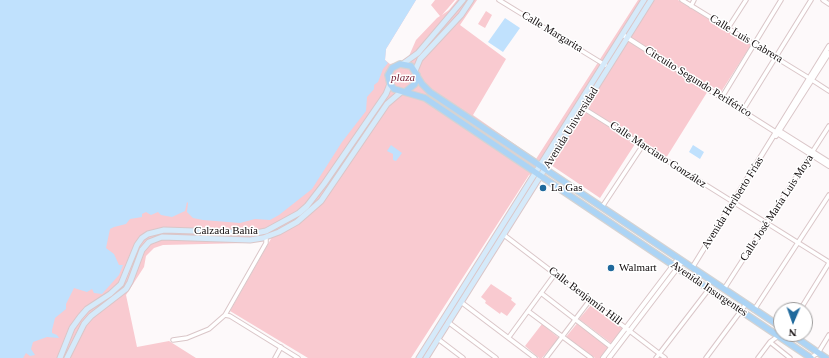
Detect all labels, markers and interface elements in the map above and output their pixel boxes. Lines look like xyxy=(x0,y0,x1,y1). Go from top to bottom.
street label: Calle Margarita xyxy=(519,9,585,55)
street label: Calle Luis Cabrera xyxy=(707,12,785,66)
street label: Circuito Segundo Periférico xyxy=(642,44,754,120)
park label: plaza xyxy=(391,71,415,85)
street label: Avenida Universidad xyxy=(541,85,601,171)
street label: Calle Marciano González xyxy=(607,119,709,191)
street label: Calle José María Luis Moya xyxy=(738,152,816,264)
street label: Avenida Heriberto Frías xyxy=(699,155,767,251)
place label: La Gas xyxy=(551,181,582,195)
marker: La Gas xyxy=(538,183,548,193)
street label: Calzada Bahía xyxy=(194,224,258,238)
street label: Avenida Insurgentes xyxy=(668,258,750,320)
place label: Walmart xyxy=(619,261,657,275)
marker: Walmart xyxy=(606,263,616,273)
street label: Calle Benjamín Hill xyxy=(546,264,624,328)
north arrow xyxy=(773,302,813,342)
text: N xyxy=(788,327,797,339)

